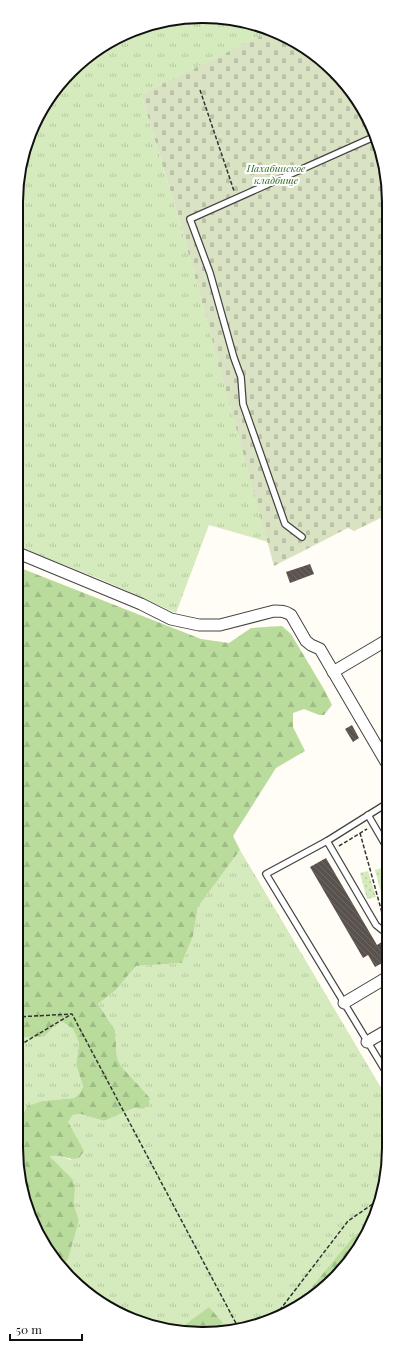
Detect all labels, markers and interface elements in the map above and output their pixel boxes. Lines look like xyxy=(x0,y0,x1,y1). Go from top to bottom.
park label: Нахабинское кладбище xyxy=(246,161,306,187)
scale bar xyxy=(10,1316,82,1342)
text: 50 m xyxy=(16,1321,42,1337)

